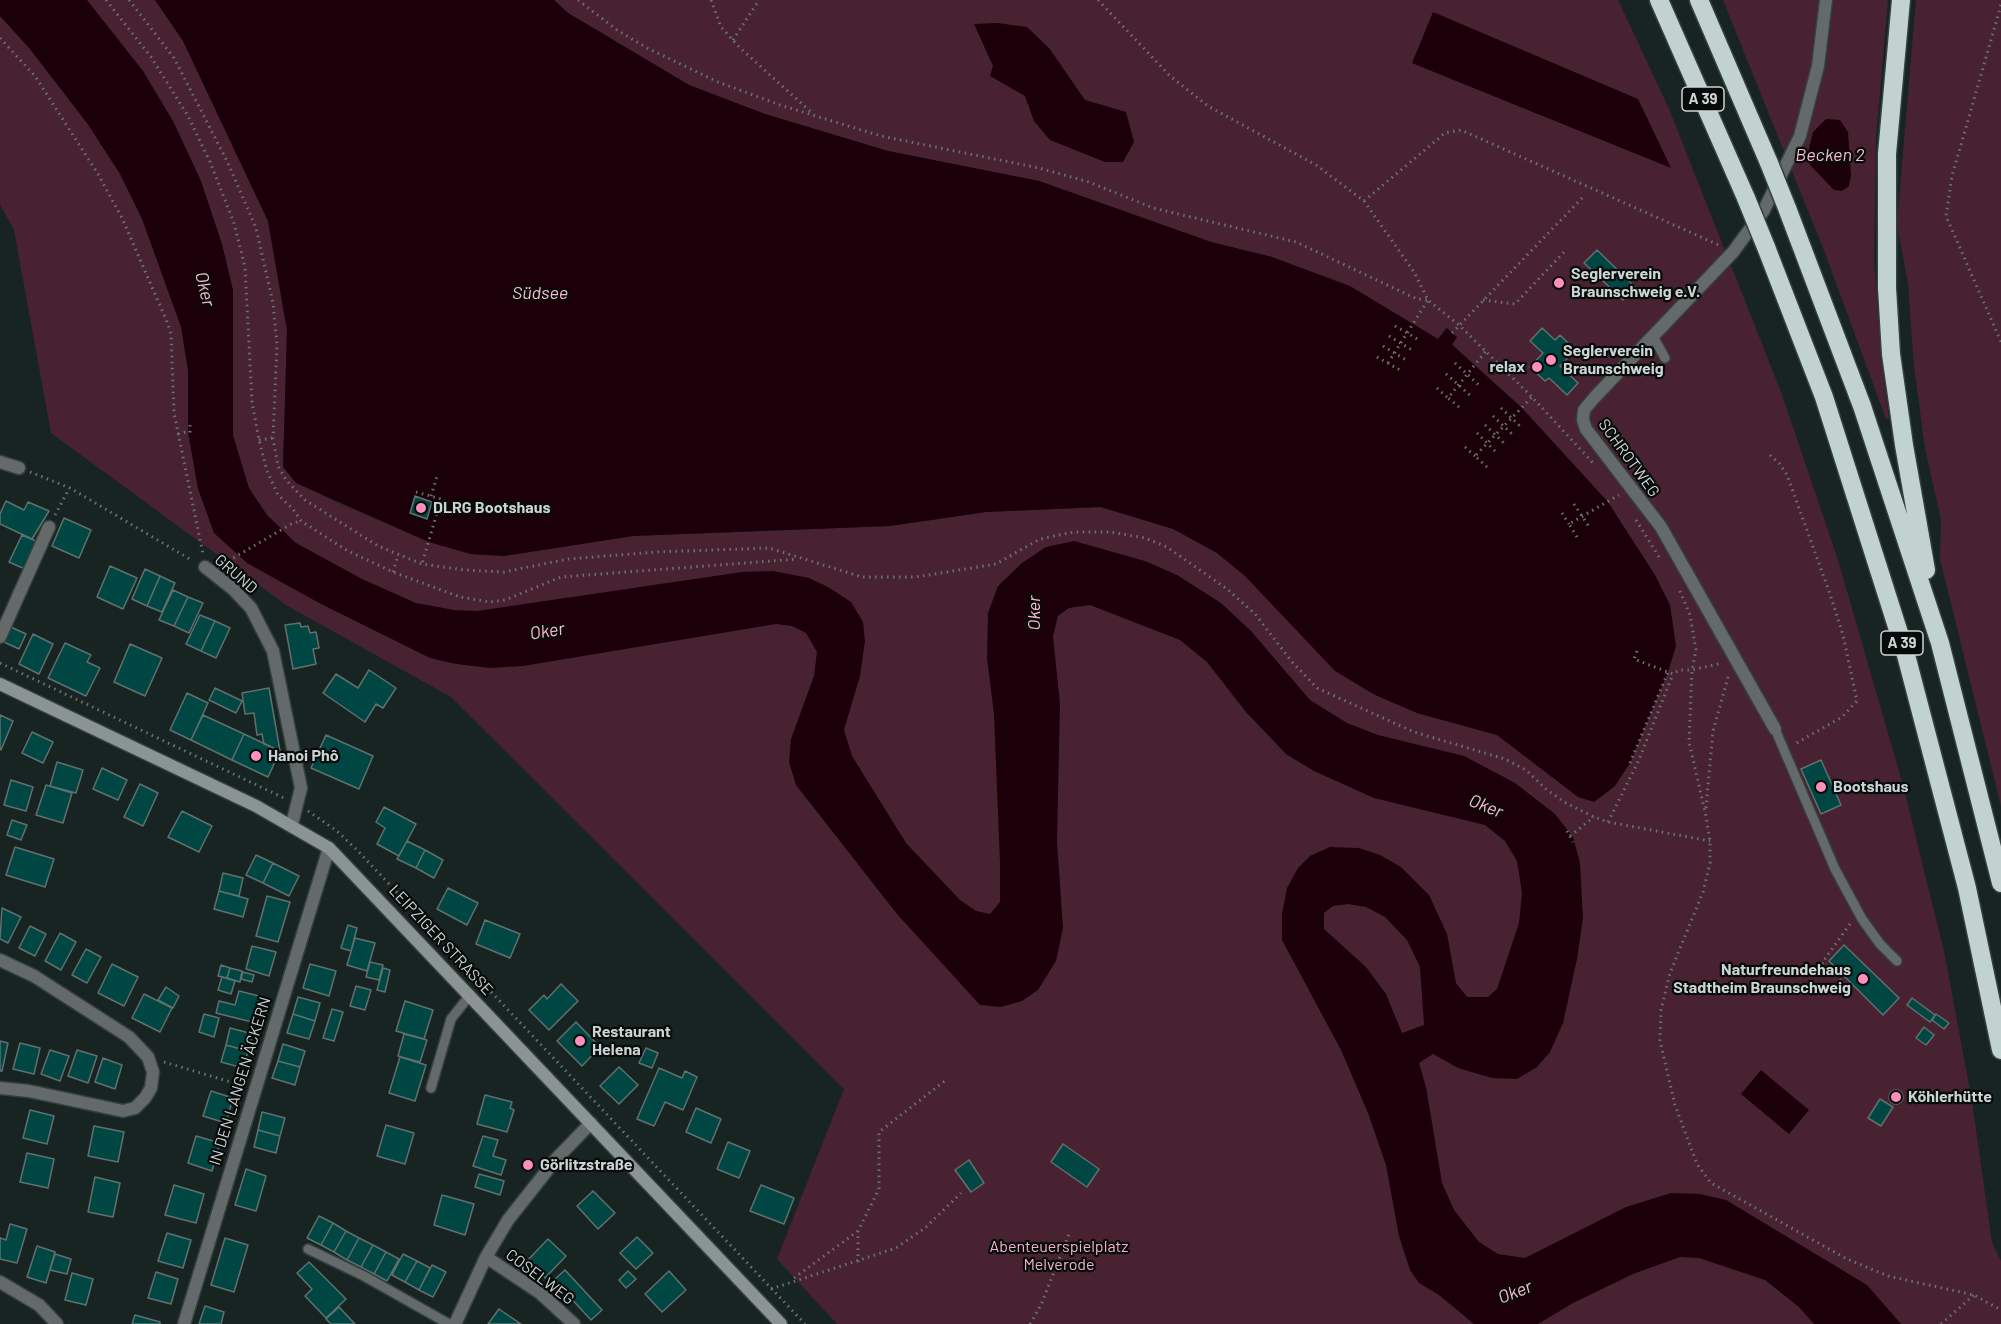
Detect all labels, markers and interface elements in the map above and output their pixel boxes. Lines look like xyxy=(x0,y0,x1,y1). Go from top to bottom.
road number: A 39 xyxy=(1682,87,1724,111)
water label: Becken 2 xyxy=(1795,144,1865,166)
place label: Seglerverein Braunschweig e.V. xyxy=(1571,264,1700,302)
water label: Oker xyxy=(190,269,220,309)
marker: Seglerverein Braunschweig e.V. xyxy=(1552,276,1566,290)
water label: Südsee xyxy=(512,282,568,304)
place label: Seglerverein Braunschweig xyxy=(1563,341,1664,379)
marker: Seglerverein Braunschweig xyxy=(1544,353,1558,367)
place label: relax xyxy=(1489,357,1525,377)
marker: relax xyxy=(1530,360,1544,374)
street label: SCHROTWEG xyxy=(1594,415,1664,501)
place label: DLRG Bootshaus xyxy=(433,498,550,518)
marker: DLRG Bootshaus xyxy=(414,501,428,515)
street label: GRUND xyxy=(211,550,261,598)
water label: Oker xyxy=(1023,596,1045,630)
water label: Oker xyxy=(528,618,566,644)
road number: A 39 xyxy=(1881,631,1923,655)
place label: Hanoi Phô xyxy=(268,746,338,766)
marker: Hanoi Phô xyxy=(249,749,263,763)
place label: Bootshaus xyxy=(1833,777,1909,797)
marker: Bootshaus xyxy=(1814,780,1828,794)
water label: Oker xyxy=(1466,789,1506,823)
street label: LEIPZIGER STRASSE xyxy=(385,881,497,999)
place label: Naturfreundehaus Stadtheim Braunschweig xyxy=(1673,960,1851,998)
marker: Naturfreundehaus Stadtheim Braunschweig xyxy=(1856,972,1870,986)
street label: IN DEN LANGEN ÄCKERN xyxy=(205,995,275,1167)
place label: Restaurant Helena xyxy=(592,1022,671,1060)
marker: Restaurant Helena xyxy=(573,1034,587,1048)
place label: Köhlerhütte xyxy=(1908,1087,1992,1107)
marker: Köhlerhütte xyxy=(1889,1090,1903,1104)
place label: Görlitzstraße xyxy=(540,1155,633,1175)
marker: Görlitzstraße xyxy=(521,1158,535,1172)
park label: Abenteuerspielplatz Melverode xyxy=(990,1237,1128,1275)
street label: COSELWEG xyxy=(502,1245,578,1309)
water label: Oker xyxy=(1495,1275,1535,1309)

